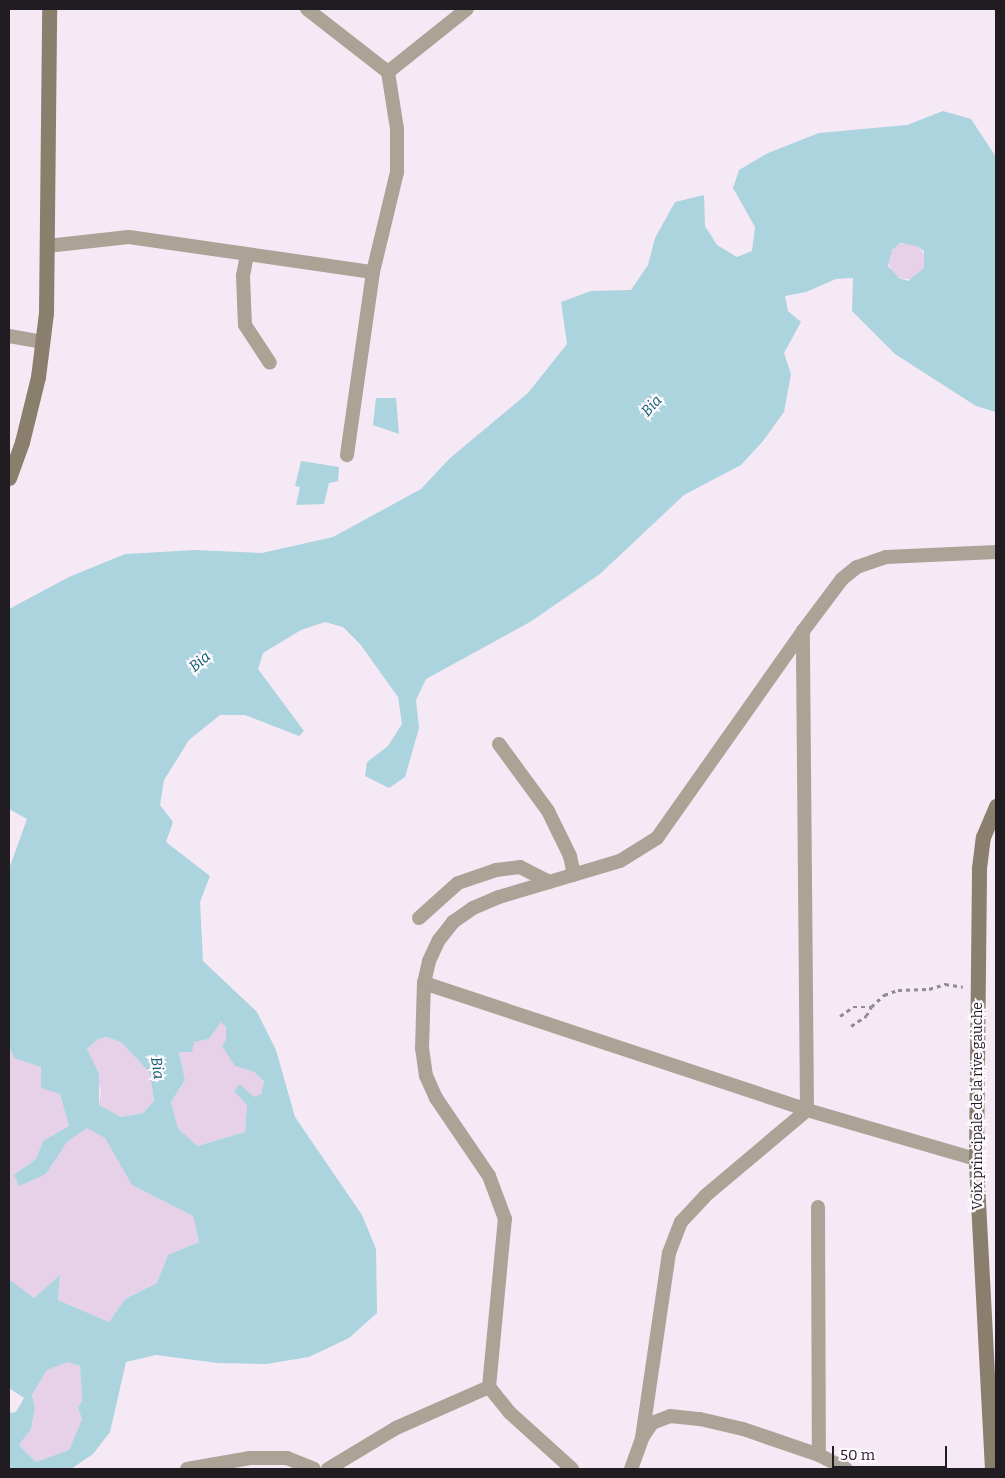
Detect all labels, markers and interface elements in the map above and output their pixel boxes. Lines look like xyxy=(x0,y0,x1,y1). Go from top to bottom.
water label: Bia xyxy=(638,392,666,420)
water label: Bia xyxy=(186,648,214,676)
street label: Voix principale de la rive gauche xyxy=(970,1002,986,1210)
water label: Bia xyxy=(147,1056,167,1080)
scale bar xyxy=(835,1436,950,1468)
text: 50 m xyxy=(840,1446,875,1464)

